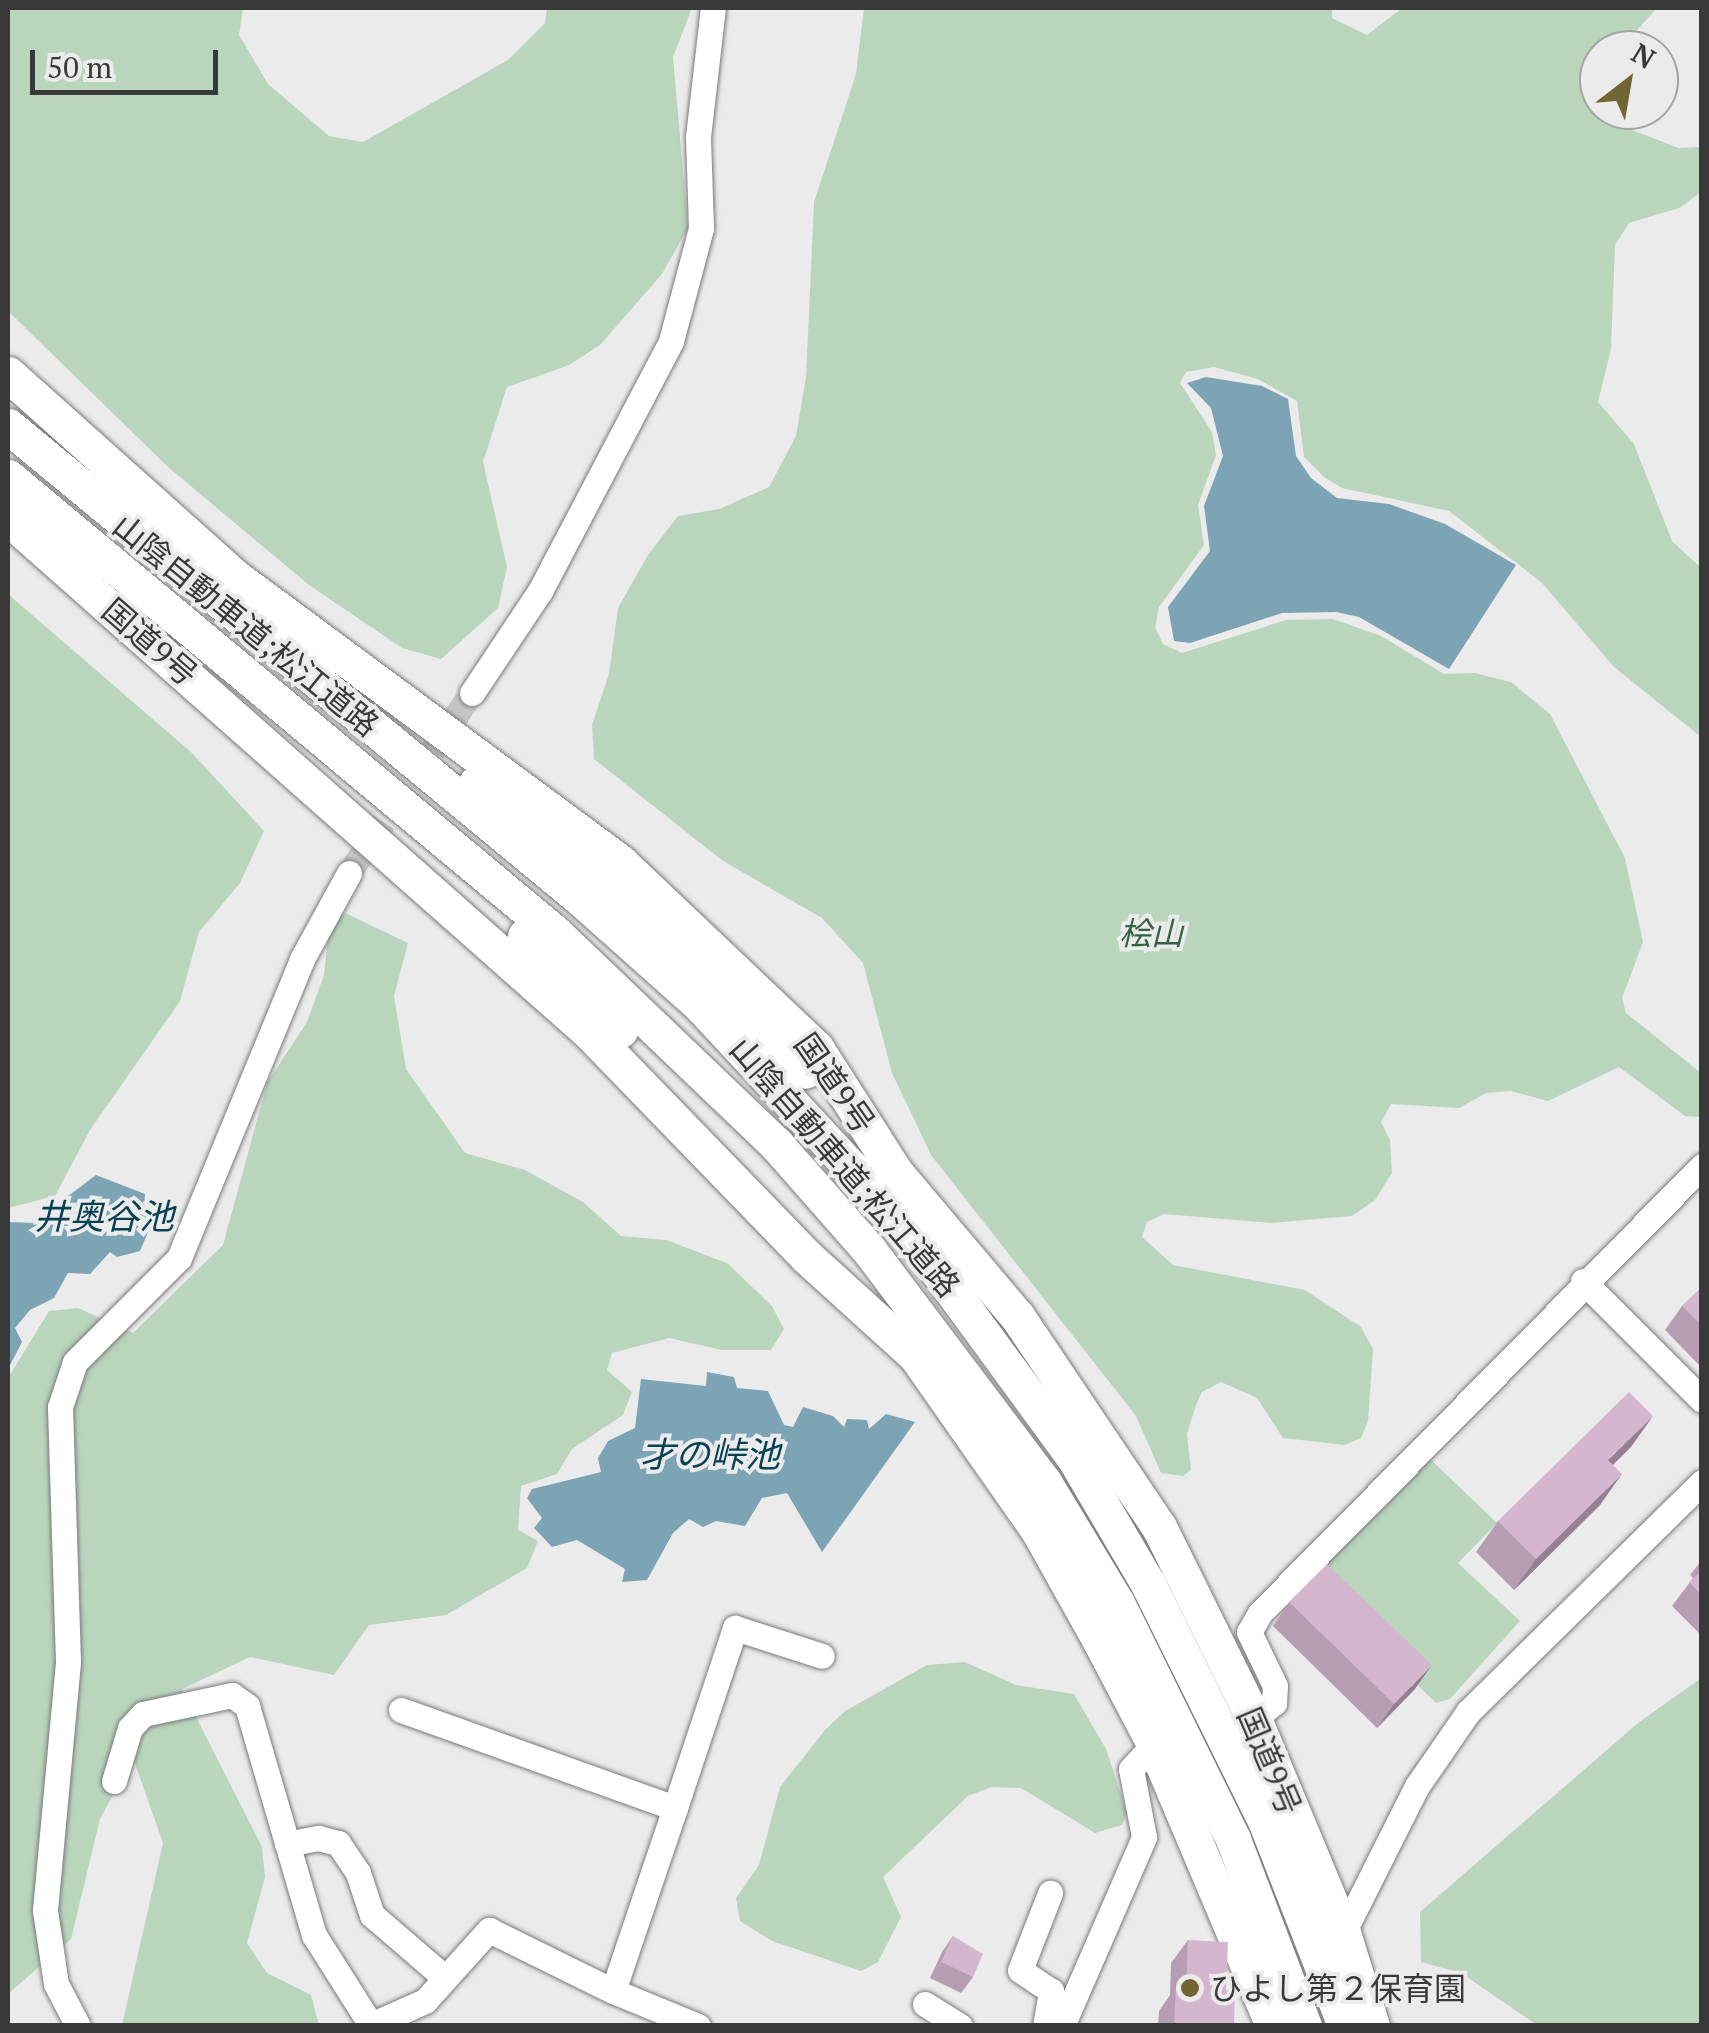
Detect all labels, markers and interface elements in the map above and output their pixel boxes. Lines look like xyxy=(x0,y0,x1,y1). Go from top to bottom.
scale bar xyxy=(35,30,222,92)
north arrow xyxy=(1579,30,1679,130)
text: N xyxy=(1625,34,1662,77)
text: 50 m xyxy=(47,47,112,87)
street label: 山陰自動車道;松江道路 xyxy=(105,506,387,744)
street label: 国道9号 xyxy=(95,590,205,694)
park label: 桧山 xyxy=(1119,914,1183,952)
street label: 国道9号 xyxy=(787,1026,883,1140)
street label: 山陰自動車道;松江道路 xyxy=(722,1030,968,1304)
water label: 井奥谷池 xyxy=(34,1195,174,1237)
water label: 才の峠池 xyxy=(640,1433,780,1475)
street label: 国道9号 xyxy=(1230,1701,1310,1821)
place label: ひよし第２保育園 xyxy=(1210,1969,1466,2007)
marker: ひよし第２保育園 xyxy=(1179,1977,1201,1999)

